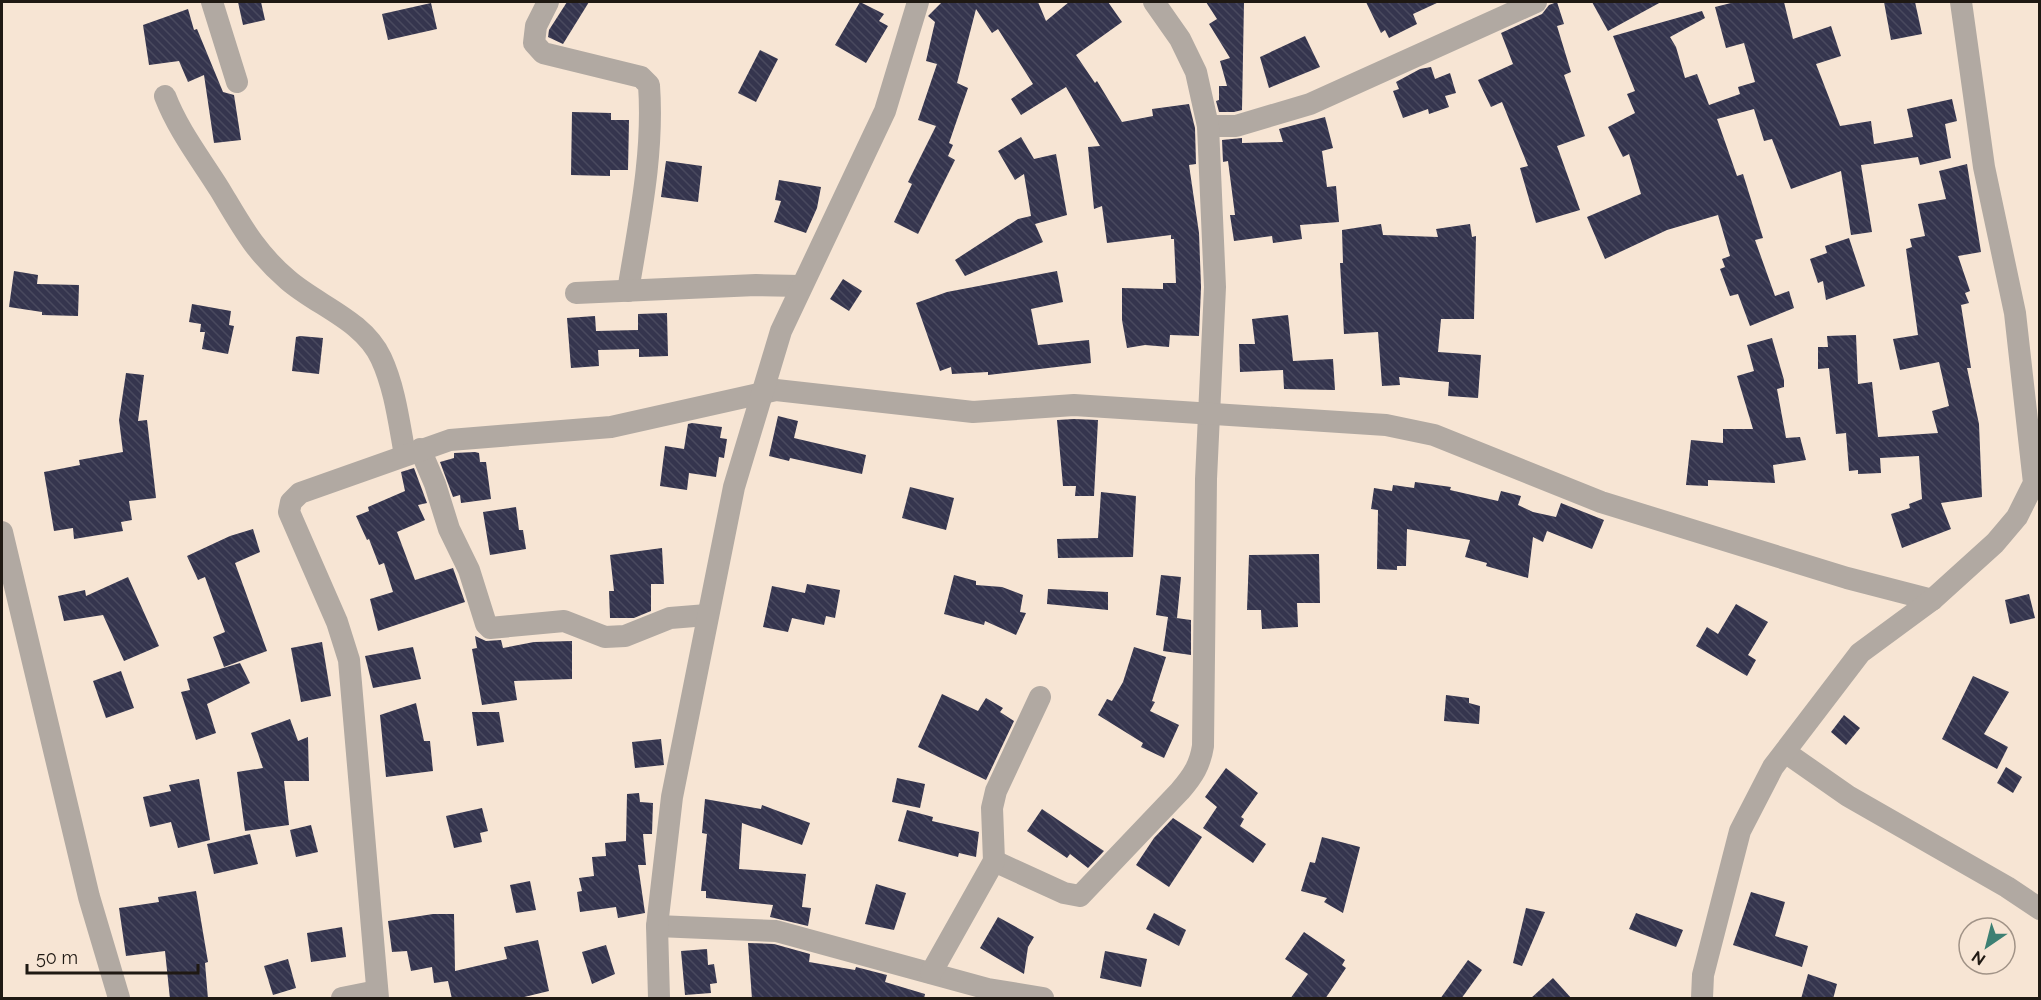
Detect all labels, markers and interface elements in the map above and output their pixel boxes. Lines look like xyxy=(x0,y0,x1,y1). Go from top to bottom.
north arrow xyxy=(1957,916,2017,976)
scale bar xyxy=(27,937,198,975)
text: 50 m xyxy=(36,947,78,968)
text: N xyxy=(1968,947,1989,969)

